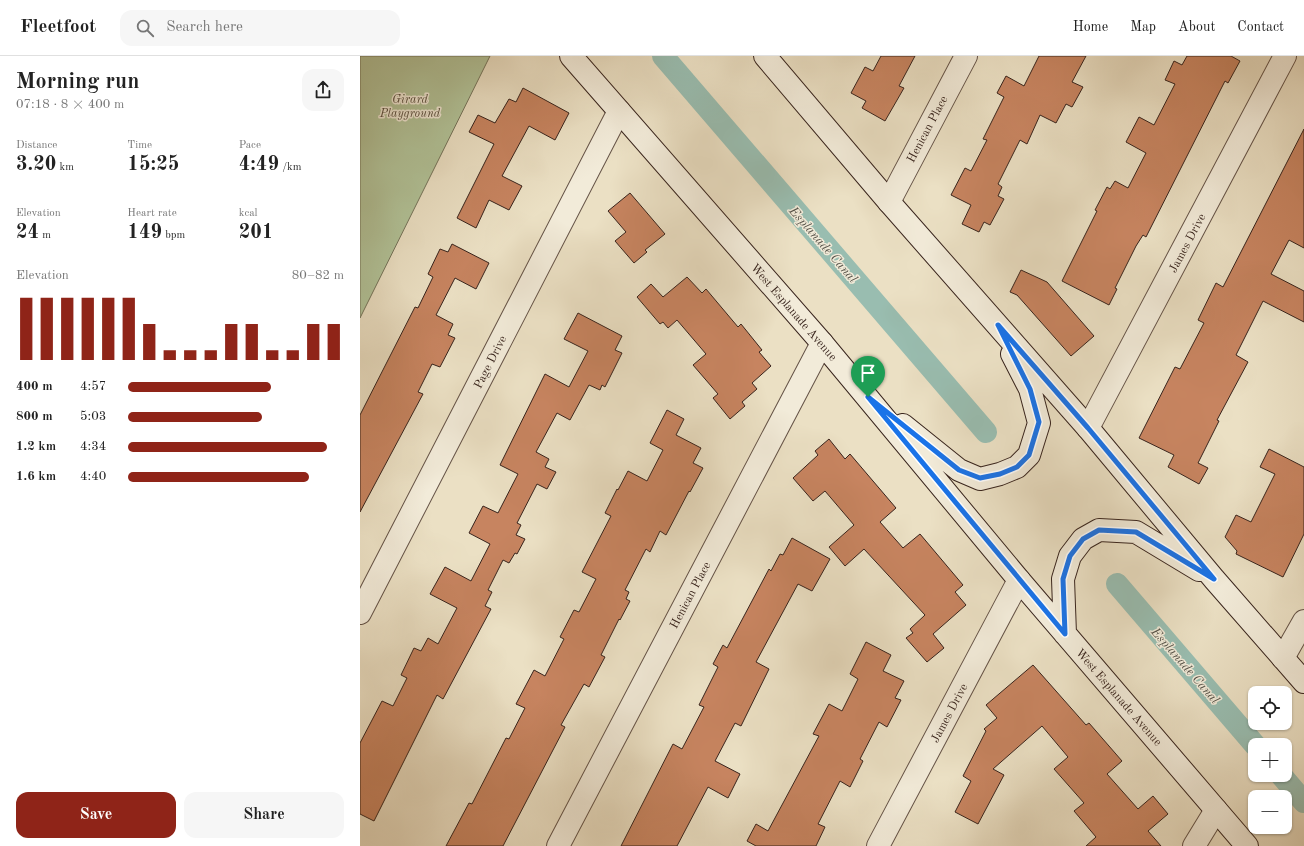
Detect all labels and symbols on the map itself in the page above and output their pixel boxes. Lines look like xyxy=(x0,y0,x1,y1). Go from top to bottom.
park label: Girard Playground xyxy=(379,94,441,120)
street label: Henican Place xyxy=(905,94,951,165)
water label: Esplanade Canal xyxy=(786,204,860,286)
street label: James Drive xyxy=(1167,212,1209,275)
street label: West Esplanade Avenue xyxy=(748,262,839,364)
street label: Page Drive xyxy=(472,334,510,391)
pin xyxy=(851,356,885,397)
street label: Henican Place xyxy=(668,560,714,631)
water label: Esplanade Canal xyxy=(1148,625,1222,707)
street label: West Esplanade Avenue xyxy=(1073,647,1164,749)
street label: James Drive xyxy=(929,682,971,745)

